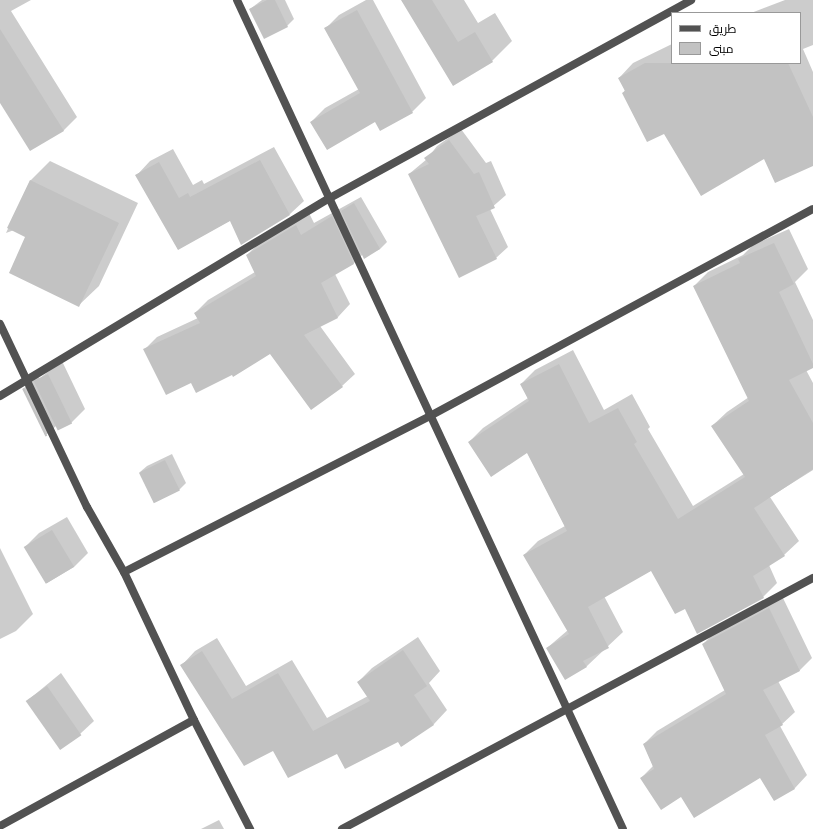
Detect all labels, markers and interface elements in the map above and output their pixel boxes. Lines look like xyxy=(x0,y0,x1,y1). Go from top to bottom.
legend xyxy=(671,12,801,64)
text: طريق xyxy=(709,21,736,36)
text: مبنى xyxy=(709,41,734,56)

